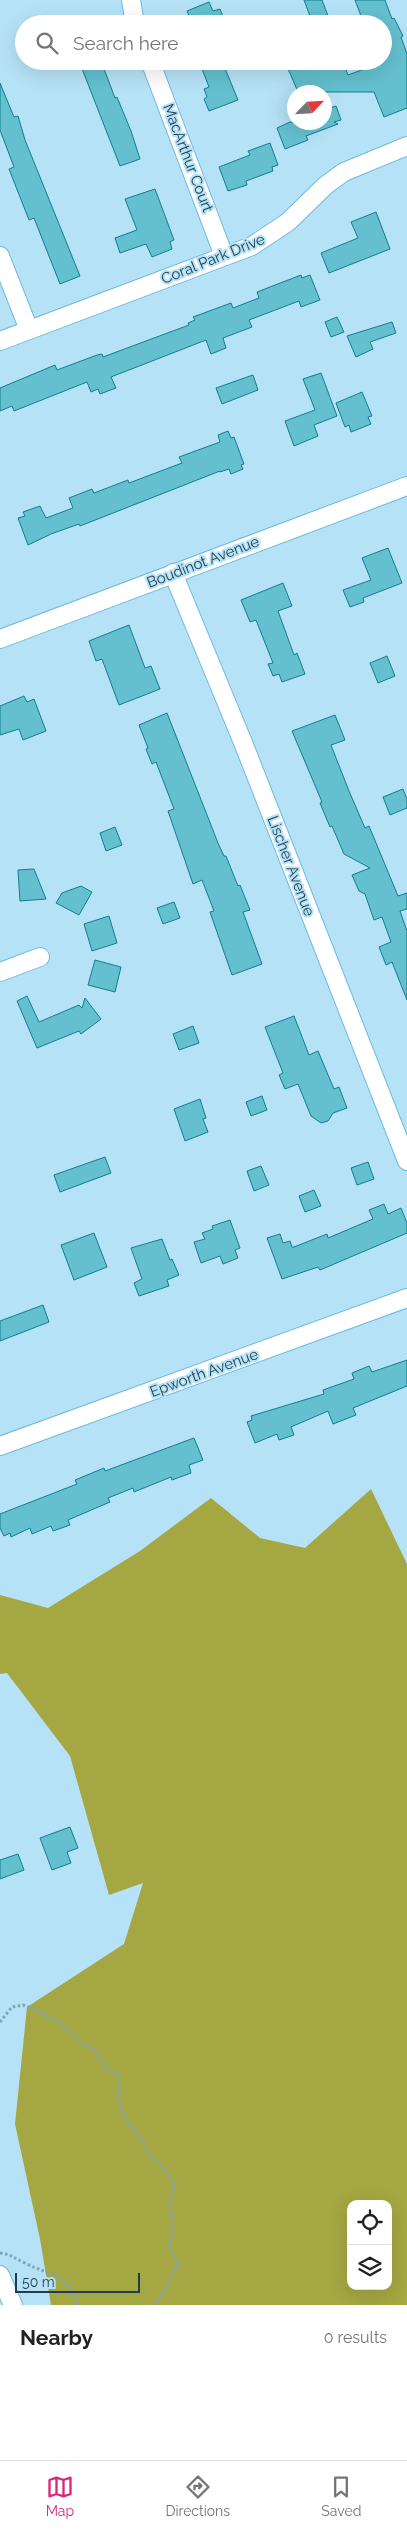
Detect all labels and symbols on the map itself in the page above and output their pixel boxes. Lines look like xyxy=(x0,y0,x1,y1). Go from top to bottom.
north arrow xyxy=(287,85,332,130)
street label: MacArthur Court xyxy=(159,101,217,215)
street label: Coral Park Drive xyxy=(158,230,268,288)
street label: Boudinot Avenue xyxy=(144,532,262,592)
street label: Lischer Avenue xyxy=(264,813,318,919)
street label: Epworth Avenue xyxy=(147,1345,261,1401)
scale bar xyxy=(15,2270,140,2293)

